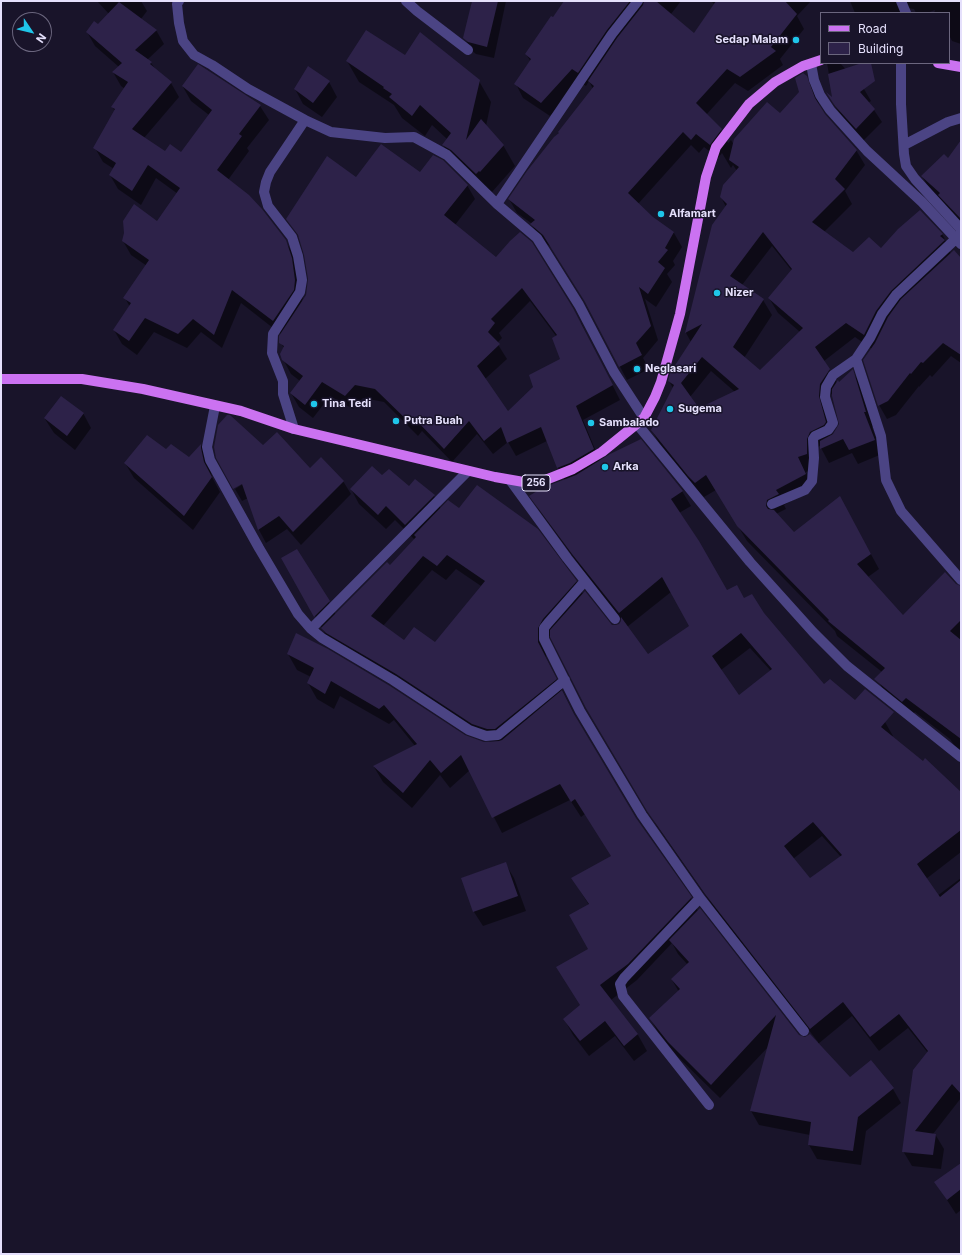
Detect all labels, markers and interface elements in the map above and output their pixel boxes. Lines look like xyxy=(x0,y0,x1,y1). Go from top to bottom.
north arrow xyxy=(12,12,52,52)
legend xyxy=(820,12,950,64)
text: Road xyxy=(858,21,887,36)
text: N xyxy=(33,31,49,46)
place label: Sedap Malam xyxy=(715,33,788,47)
marker: Sedap Malam xyxy=(791,35,801,45)
text: Building xyxy=(858,41,903,56)
place label: Alfamart xyxy=(669,207,716,221)
marker: Alfamart xyxy=(656,209,666,219)
place label: Nizer xyxy=(725,286,753,300)
marker: Nizer xyxy=(712,288,722,298)
place label: Neglasari xyxy=(645,362,696,376)
marker: Neglasari xyxy=(632,364,642,374)
place label: Tina Tedi xyxy=(322,397,371,411)
marker: Tina Tedi xyxy=(309,399,319,409)
place label: Sugema xyxy=(678,402,722,416)
marker: Sugema xyxy=(665,404,675,414)
place label: Putra Buah xyxy=(404,414,463,428)
marker: Putra Buah xyxy=(391,416,401,426)
place label: Sambalado xyxy=(599,416,659,430)
marker: Sambalado xyxy=(586,418,596,428)
place label: Arka xyxy=(613,460,639,474)
marker: Arka xyxy=(600,462,610,472)
road number: 256 xyxy=(522,475,550,491)

